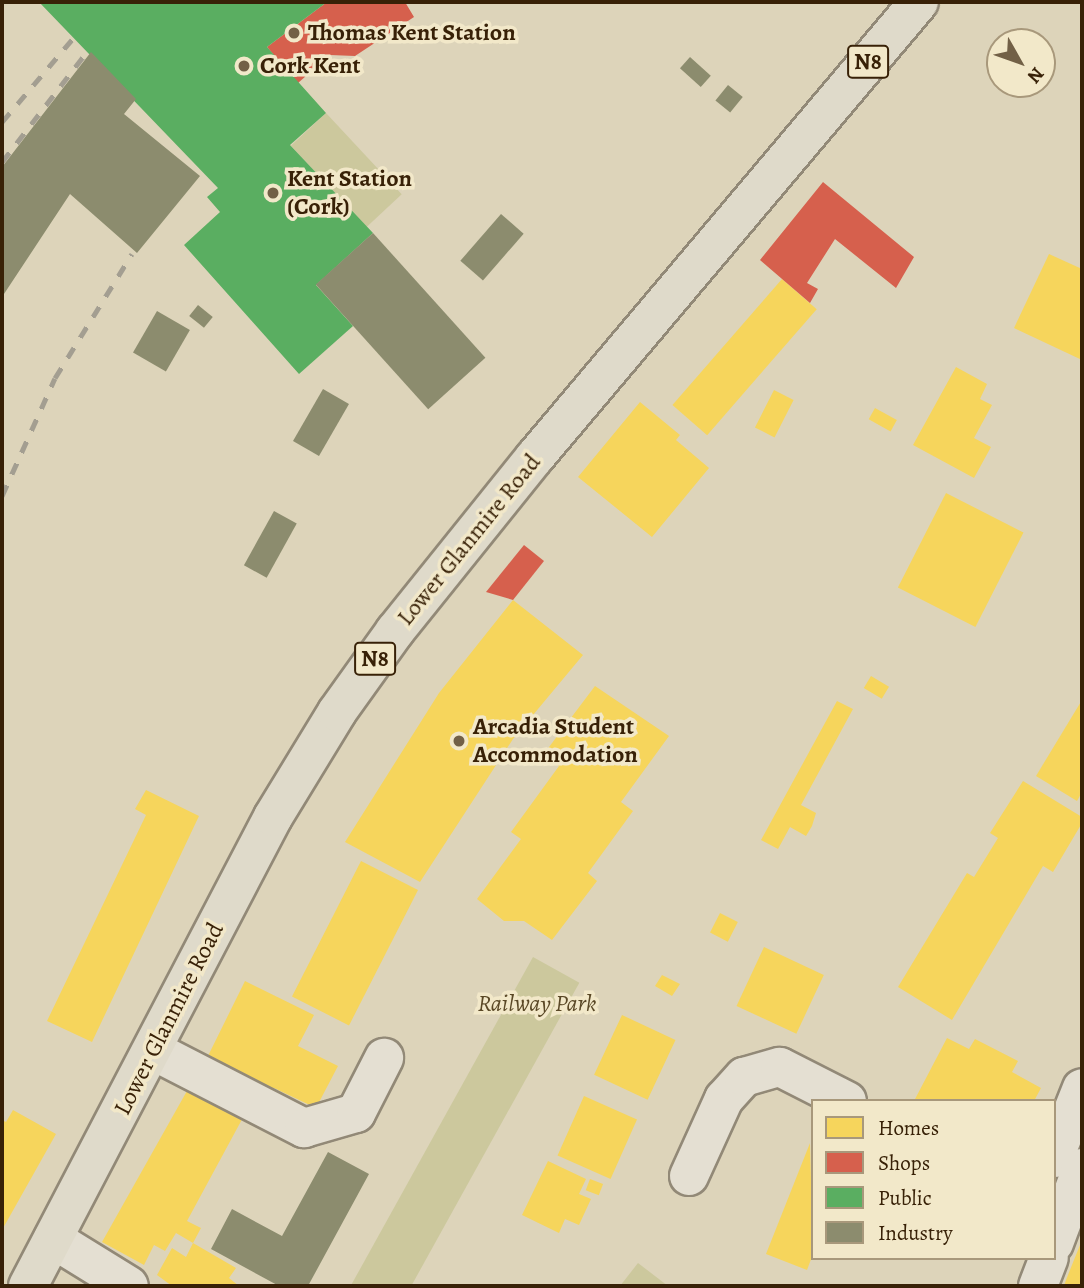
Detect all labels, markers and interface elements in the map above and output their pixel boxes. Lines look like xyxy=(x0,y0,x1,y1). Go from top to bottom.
place label: Thomas Kent Station xyxy=(308,19,516,47)
marker: Thomas Kent Station xyxy=(286,25,302,41)
north arrow xyxy=(986,28,1056,98)
road number: N8 xyxy=(847,43,889,82)
place label: Cork Kent xyxy=(260,52,361,80)
marker: Cork Kent xyxy=(234,56,254,76)
text: N xyxy=(1021,62,1050,89)
place label: Kent Station (Cork) xyxy=(287,165,412,221)
marker: Kent Station (Cork) xyxy=(265,185,281,201)
street label: Lower Glanmire Road xyxy=(391,449,547,631)
road number: N8 xyxy=(354,639,396,678)
place label: Arcadia Student Accommodation xyxy=(473,713,638,769)
marker: Arcadia Student Accommodation xyxy=(451,733,467,749)
street label: Lower Glanmire Road xyxy=(108,918,230,1120)
park label: Railway Park xyxy=(477,990,597,1018)
legend xyxy=(811,1099,1056,1260)
text: Homes xyxy=(878,1114,939,1142)
text: Shops xyxy=(878,1149,930,1177)
text: Public xyxy=(878,1184,932,1212)
text: Industry xyxy=(878,1219,953,1247)

